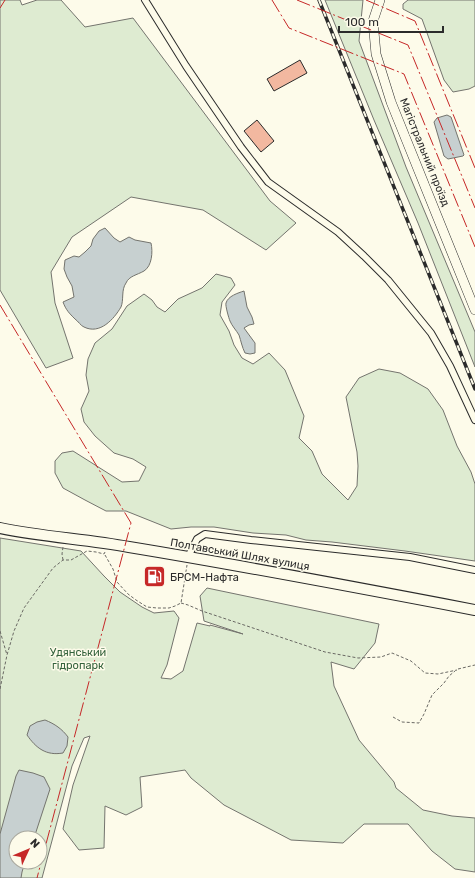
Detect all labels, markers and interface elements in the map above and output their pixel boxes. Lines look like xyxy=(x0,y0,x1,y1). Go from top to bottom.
scale bar xyxy=(339,8,443,34)
text: 100 m xyxy=(345,15,379,29)
street label: Магістральний проїзд xyxy=(397,96,452,209)
street label: Полтавський Шлях вулиця xyxy=(169,536,311,573)
fuel station icon: БРСМ-Нафта xyxy=(141,564,167,590)
place label: БРСМ-Нафта xyxy=(170,571,239,584)
park label: Удянський гідропарк xyxy=(50,646,106,672)
north arrow xyxy=(8,830,48,870)
text: N xyxy=(27,836,42,851)

